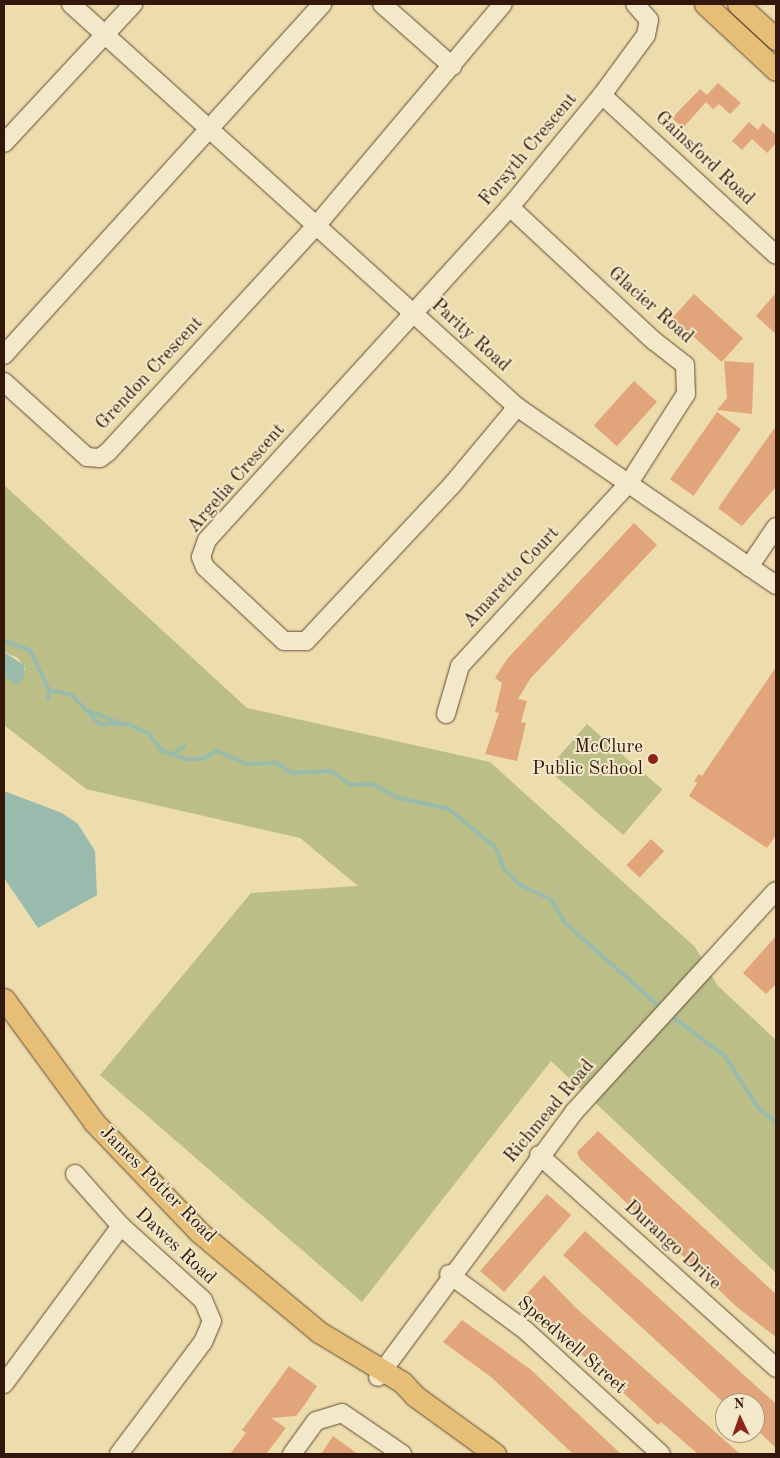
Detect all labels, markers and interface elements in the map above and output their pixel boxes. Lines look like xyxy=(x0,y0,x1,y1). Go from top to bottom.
street label: Forsyth Crescent xyxy=(475,89,583,211)
street label: Gainsford Road xyxy=(650,107,758,211)
street label: Glacier Road xyxy=(603,263,697,349)
street label: Parity Road xyxy=(426,294,514,378)
street label: Grendon Crescent xyxy=(92,313,208,435)
street label: Argelia Crescent xyxy=(183,420,291,538)
street label: Amaretto Court xyxy=(459,523,565,633)
place label: McClure Public School xyxy=(532,737,643,781)
marker: McClure Public School xyxy=(647,753,659,765)
street label: Richmead Road xyxy=(500,1056,600,1168)
street label: James Potter Road xyxy=(94,1122,220,1248)
street label: Durango Drive xyxy=(619,1196,725,1296)
street label: Dawes Road xyxy=(130,1204,220,1290)
street label: Speedwell Street xyxy=(512,1292,630,1400)
north arrow xyxy=(715,1393,765,1443)
text: N xyxy=(734,1397,745,1411)

